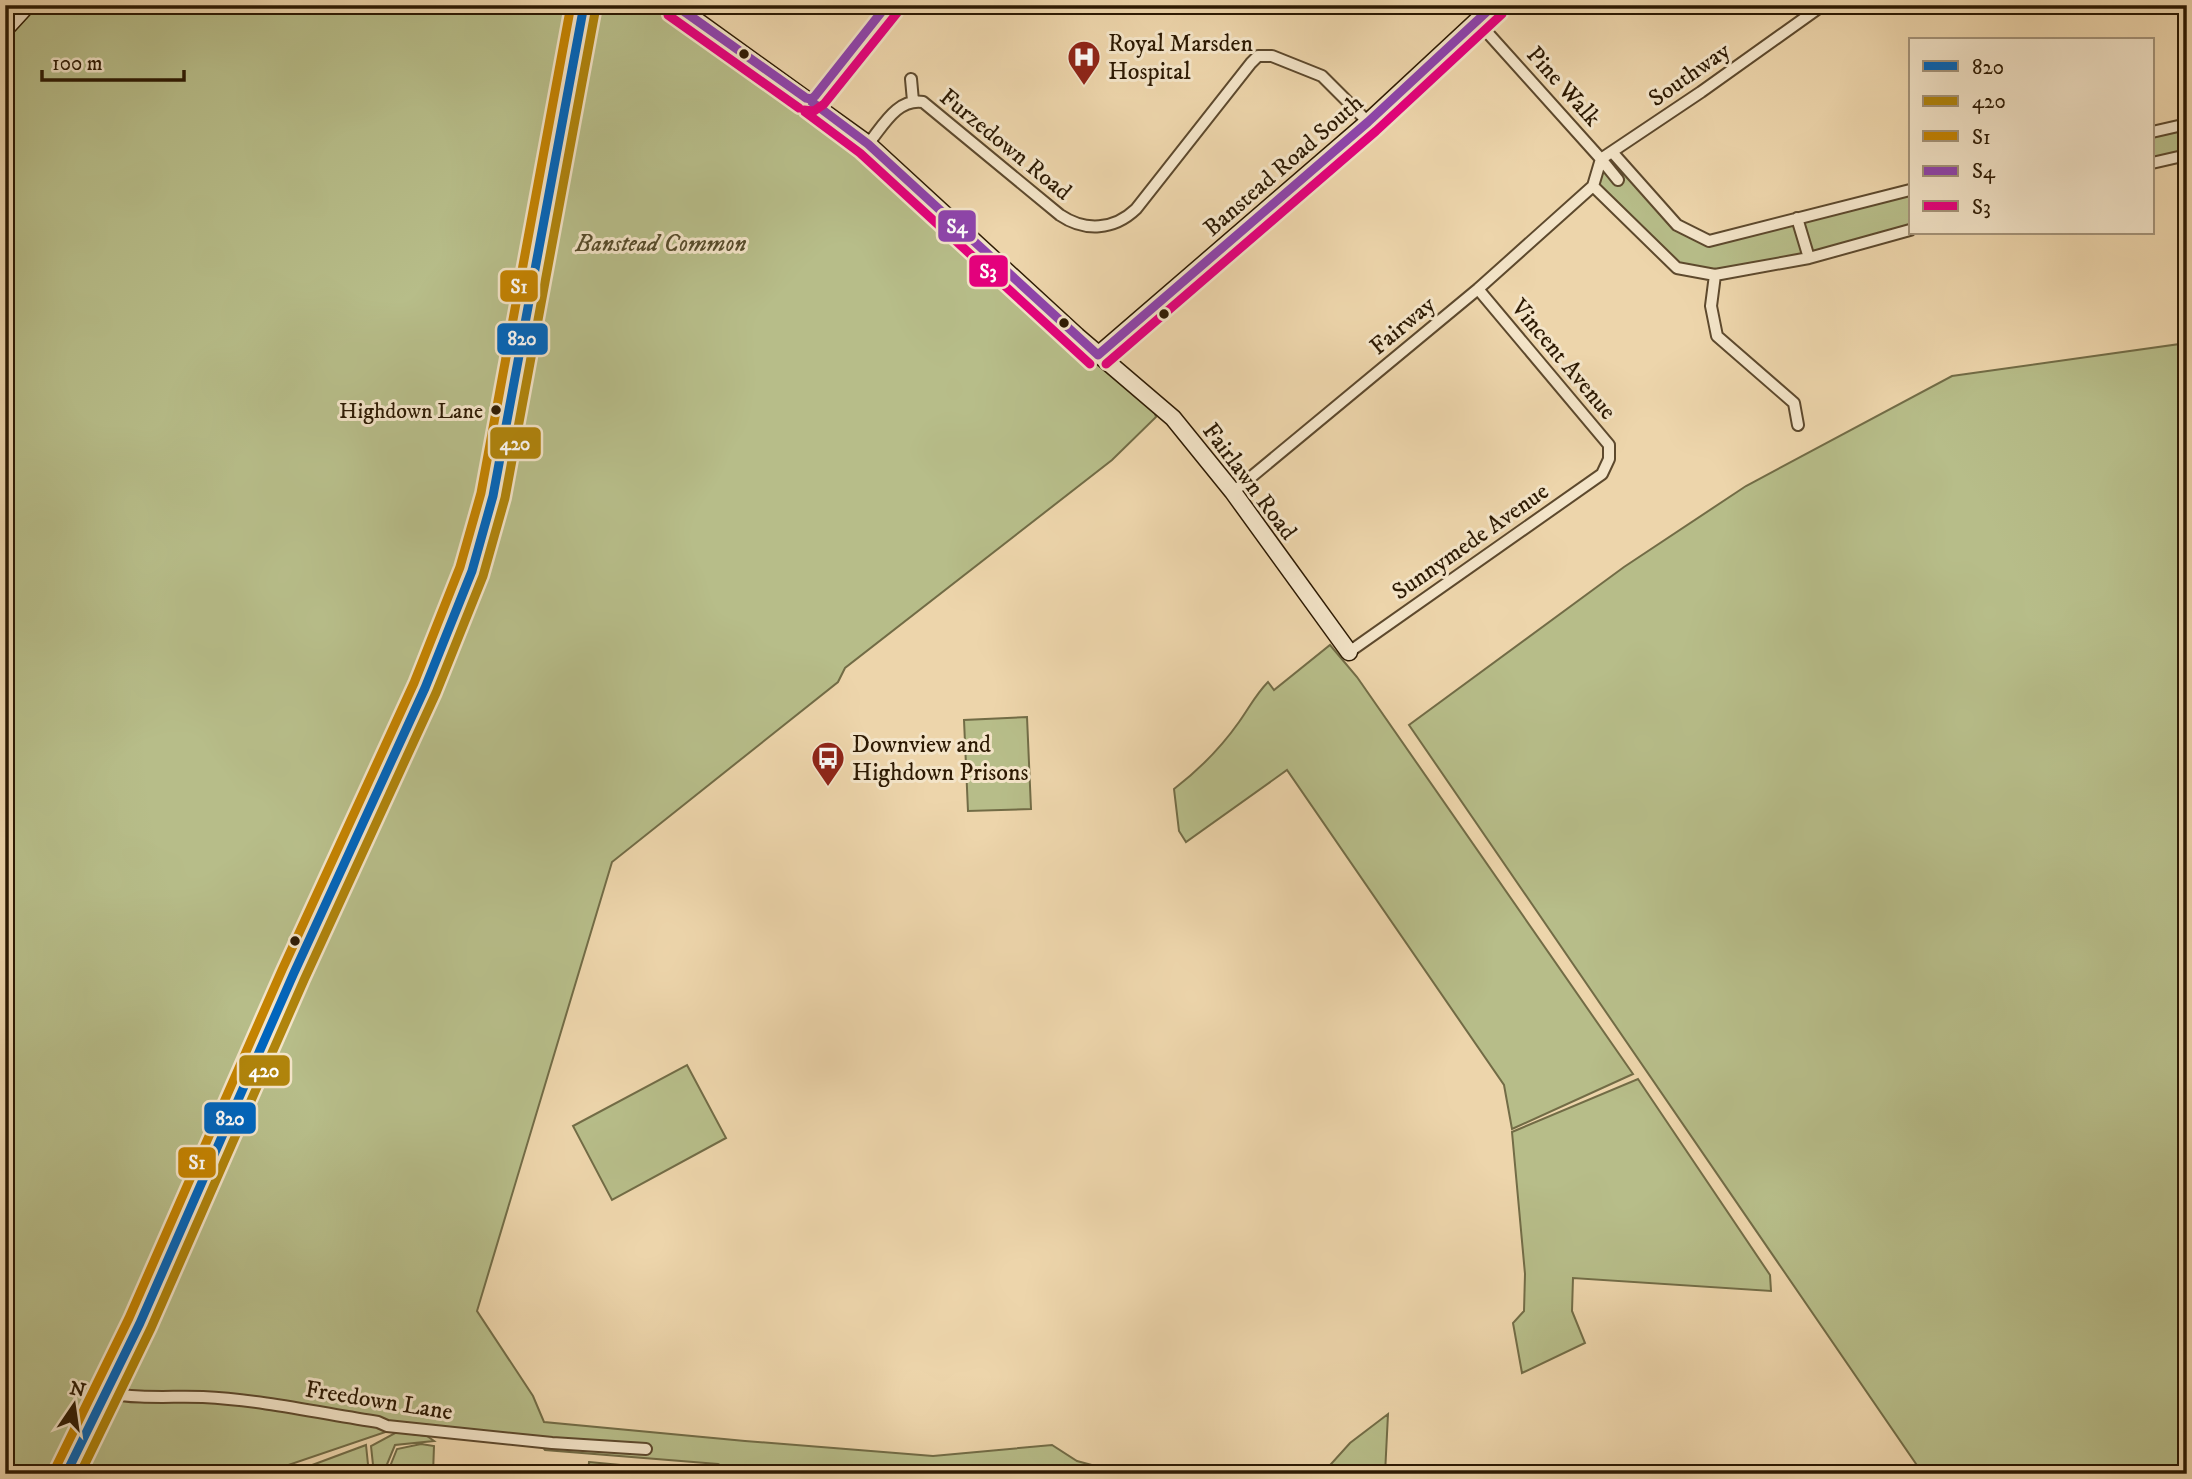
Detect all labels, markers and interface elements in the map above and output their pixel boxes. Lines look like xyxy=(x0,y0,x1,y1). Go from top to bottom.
place label: Royal Marsden Hospital xyxy=(1108,29,1253,87)
street label: Southway xyxy=(1643,36,1737,114)
scale bar xyxy=(42,38,184,82)
hospital icon: Royal Marsden Hospital xyxy=(1065,38,1103,87)
legend xyxy=(1909,38,2154,234)
street label: Pine Walk xyxy=(1519,40,1607,133)
unlabelled marker xyxy=(737,47,751,61)
text: 100 m xyxy=(52,51,103,77)
text: 820 xyxy=(1972,55,2004,81)
street label: Furzedown Road xyxy=(933,82,1077,207)
street label: Banstead Road South xyxy=(1198,88,1370,243)
text: 420 xyxy=(1972,89,2006,115)
text: S1 xyxy=(1972,125,1991,151)
text: S4 xyxy=(1972,159,1996,185)
text: S3 xyxy=(1972,195,1991,221)
line badge: S4 xyxy=(937,209,977,243)
text: S4 xyxy=(947,216,969,239)
park label: Banstead Common xyxy=(575,229,746,259)
line badge: S3 xyxy=(968,254,1009,288)
text: S3 xyxy=(979,261,997,284)
line badge: S1 xyxy=(499,269,539,303)
text: S1 xyxy=(511,276,527,299)
street label: Fairway xyxy=(1364,289,1442,362)
street label: Vincent Avenue xyxy=(1503,292,1622,426)
unlabelled marker xyxy=(1157,307,1171,321)
unlabelled marker xyxy=(1057,316,1071,330)
line badge: 820 xyxy=(496,322,549,356)
text: 820 xyxy=(507,328,537,351)
place label: Highdown Lane xyxy=(339,398,483,425)
marker: Highdown Lane xyxy=(489,403,503,417)
street label: Fairlawn Road xyxy=(1195,417,1303,546)
line badge: 420 xyxy=(489,426,542,460)
text: 420 xyxy=(500,433,530,456)
street label: Sunnymede Avenue xyxy=(1386,477,1555,607)
place label: Downview and Highdown Prisons xyxy=(852,730,1028,788)
bus stop icon: Downview and Highdown Prisons xyxy=(809,739,847,788)
unlabelled marker xyxy=(288,934,302,948)
line badge: 420 xyxy=(238,1054,291,1087)
text: 420 xyxy=(249,1060,279,1083)
line badge: 820 xyxy=(203,1101,257,1135)
text: 820 xyxy=(215,1108,245,1131)
line badge: S1 xyxy=(177,1146,217,1179)
text: S1 xyxy=(189,1152,205,1175)
north arrow xyxy=(38,1370,108,1440)
street label: Freedown Lane xyxy=(303,1375,455,1427)
text: N xyxy=(67,1377,88,1403)

